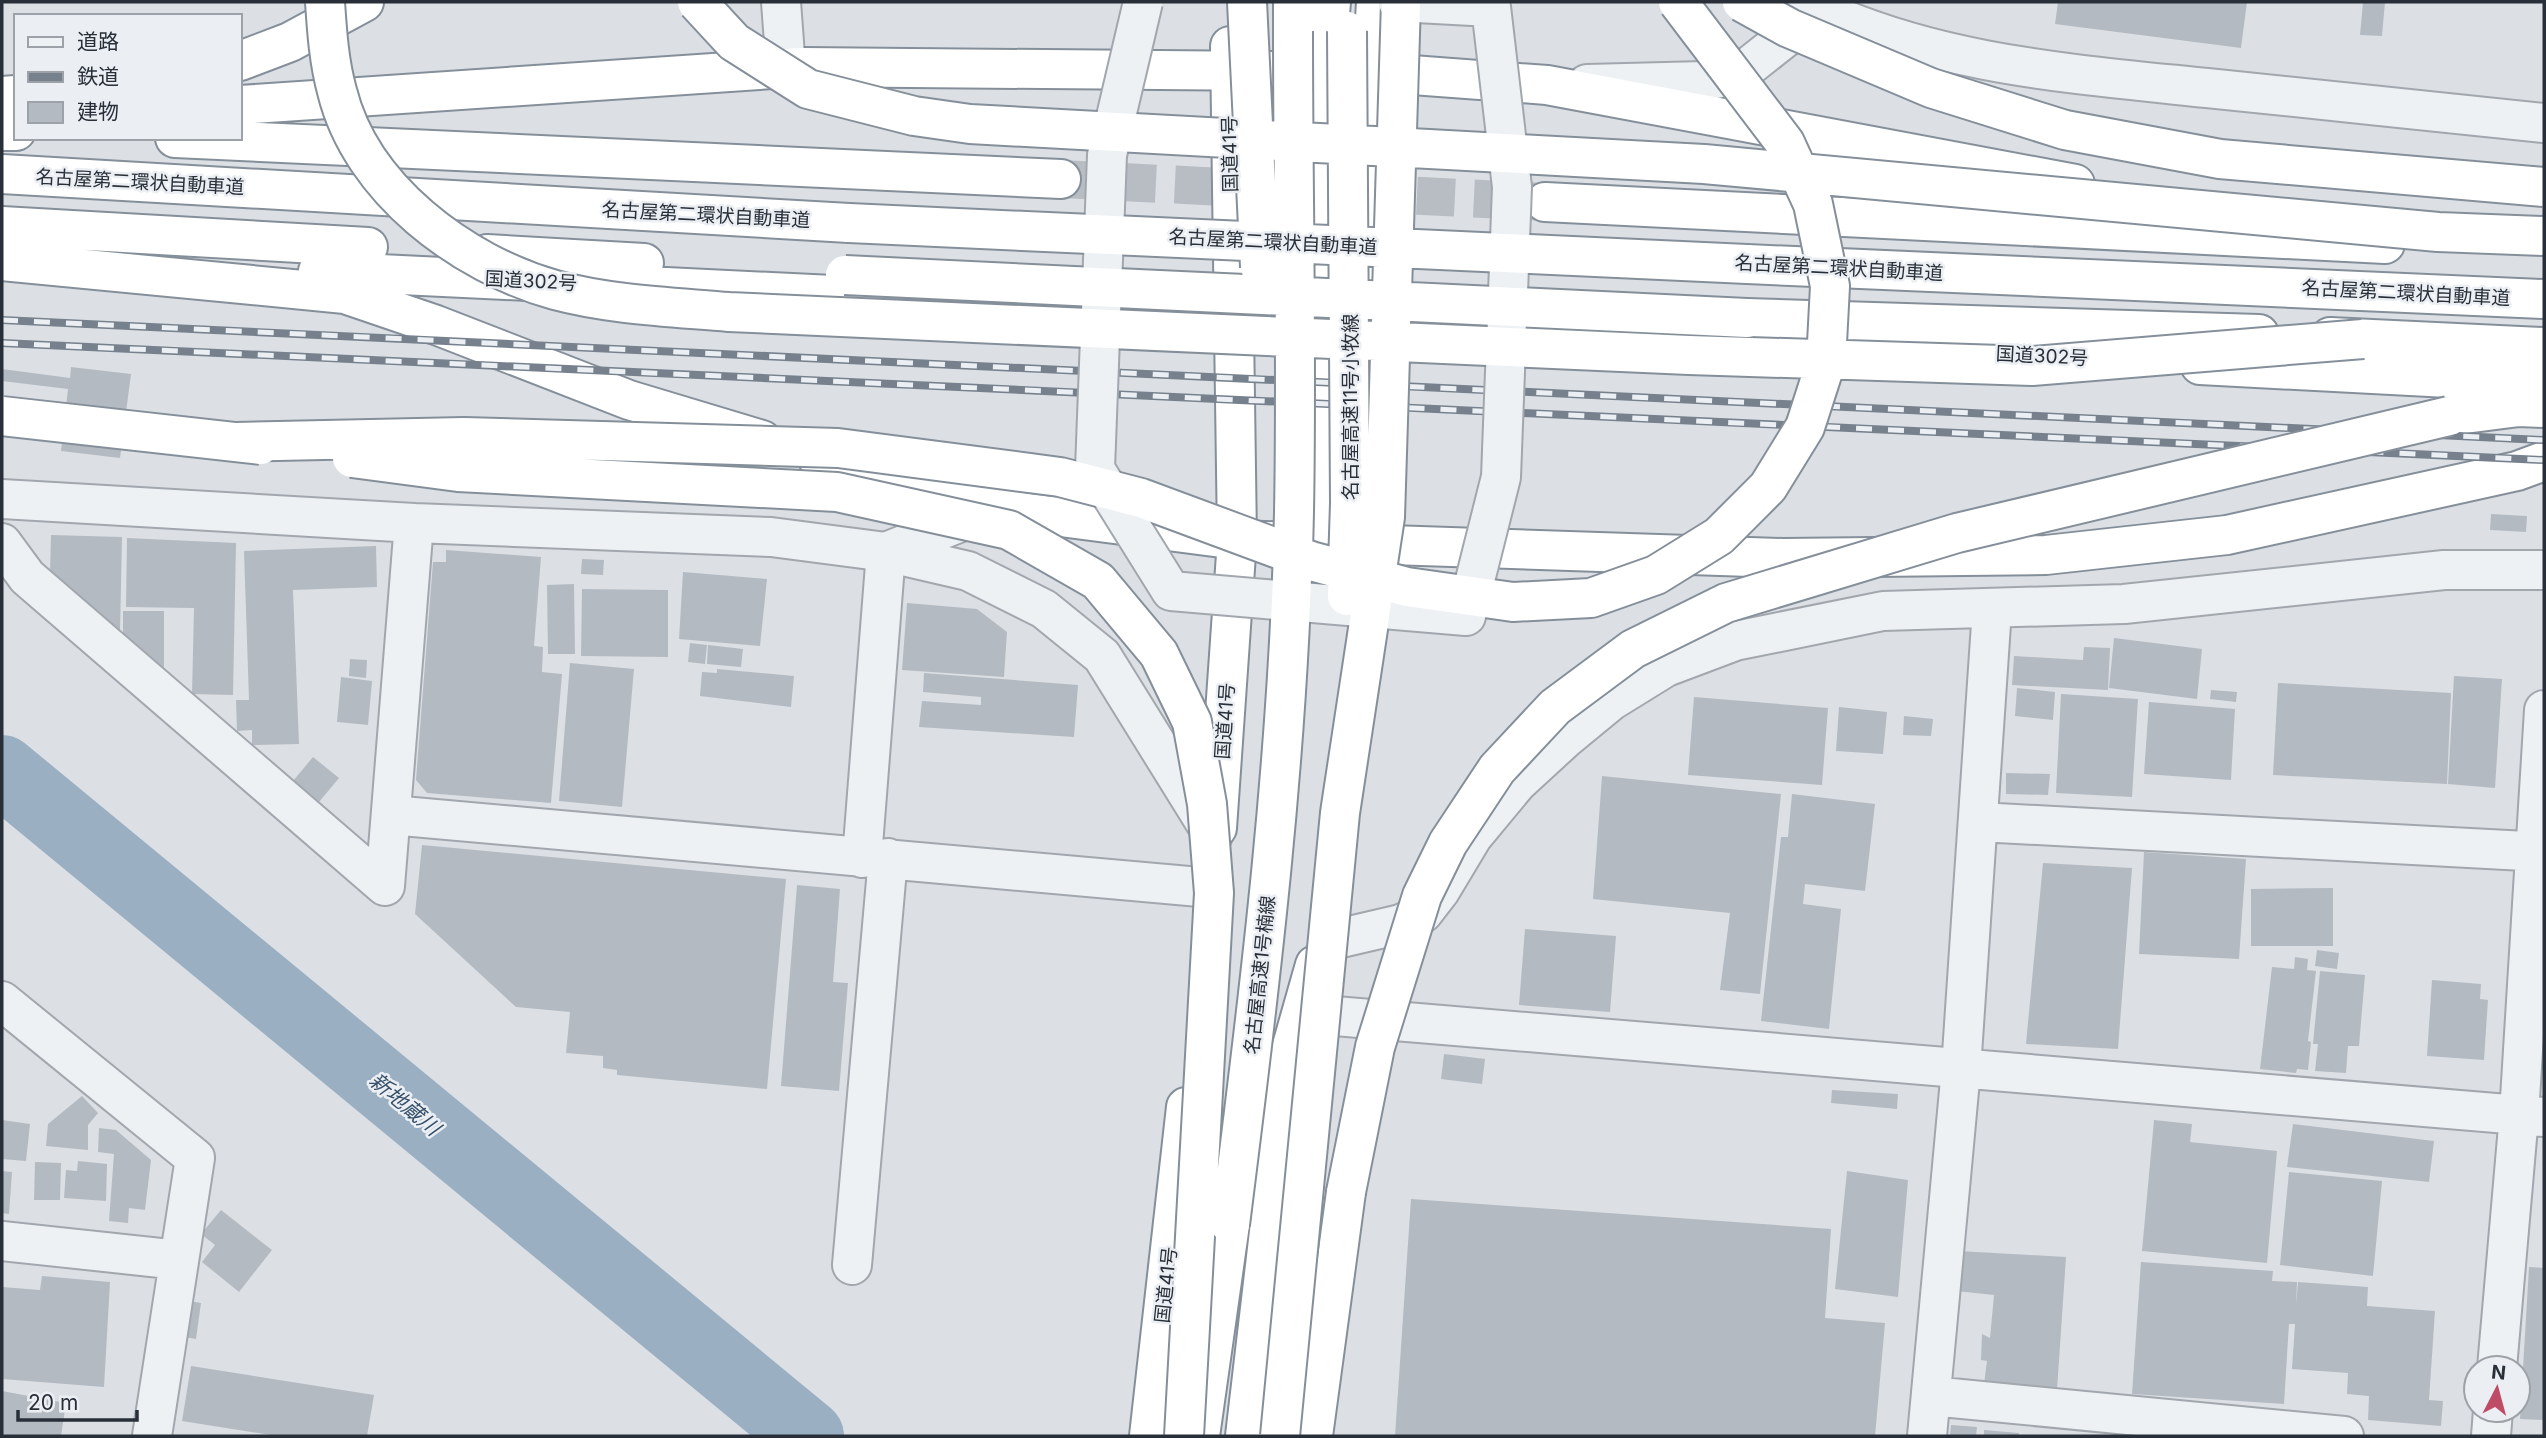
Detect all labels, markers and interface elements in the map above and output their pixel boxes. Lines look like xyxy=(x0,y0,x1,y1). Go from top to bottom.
legend xyxy=(14,14,242,140)
text: 道路 xyxy=(77,29,119,54)
text: 鉄道 xyxy=(77,64,119,89)
text: 建物 xyxy=(77,99,119,124)
street label: 国道41号 xyxy=(1218,115,1242,193)
street label: 名古屋第二環状自動車道 xyxy=(35,165,245,199)
street label: 名古屋第二環状自動車道 xyxy=(601,198,811,232)
street label: 名古屋第二環状自動車道 xyxy=(1168,225,1378,259)
street label: 名古屋第二環状自動車道 xyxy=(1734,251,1944,285)
street label: 国道302号 xyxy=(484,267,578,295)
street label: 名古屋第二環状自動車道 xyxy=(2301,276,2511,310)
street label: 名古屋高速11号小牧線 xyxy=(1339,314,1362,500)
street label: 国道302号 xyxy=(1995,342,2089,370)
street label: 国道41号 xyxy=(1211,682,1239,760)
street label: 名古屋高速1号楠線 xyxy=(1240,894,1280,1056)
water label: 新地蔵川 xyxy=(365,1067,447,1142)
street label: 国道41号 xyxy=(1151,1246,1181,1324)
north arrow xyxy=(2462,1354,2532,1424)
text: N xyxy=(2490,1360,2507,1385)
scale bar xyxy=(18,1378,136,1422)
text: 20 m xyxy=(28,1390,78,1415)

